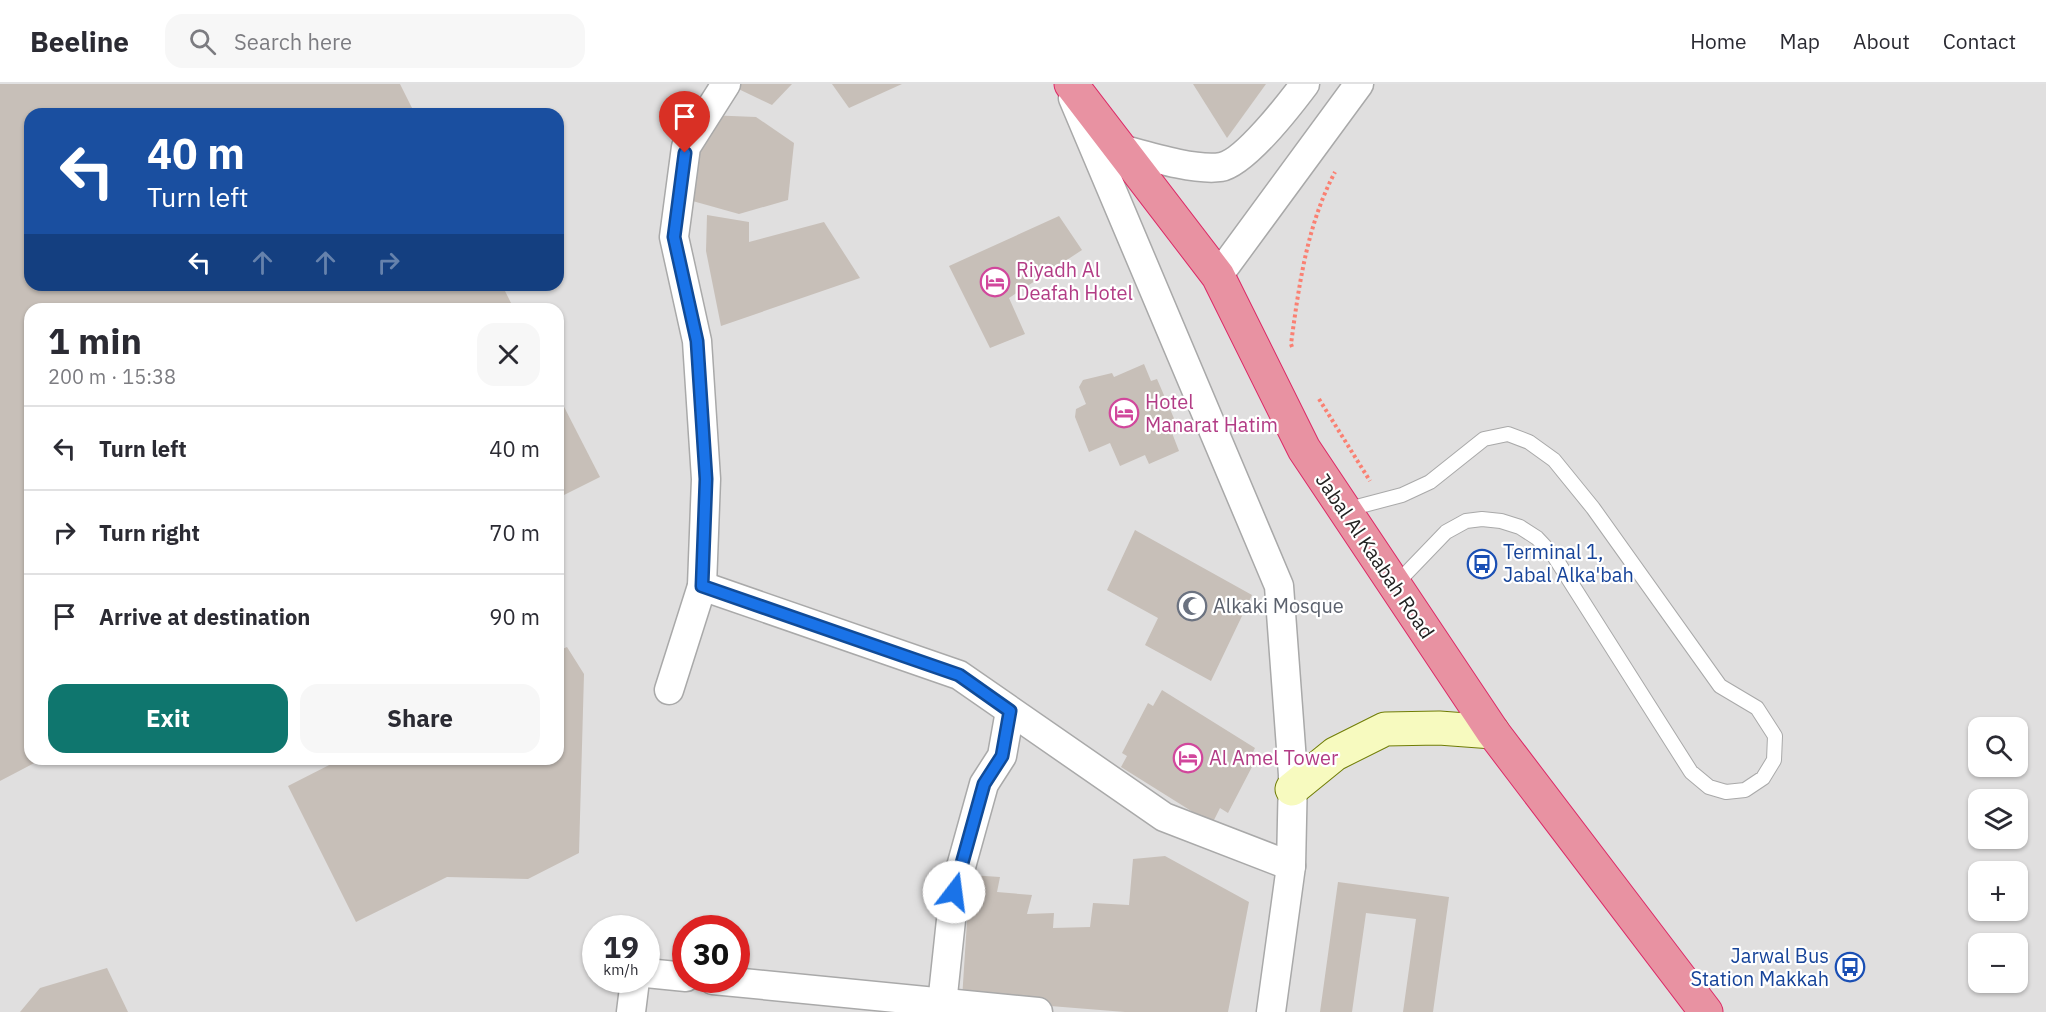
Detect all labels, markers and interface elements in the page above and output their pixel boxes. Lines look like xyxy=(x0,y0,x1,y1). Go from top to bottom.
search box xyxy=(165,14,585,68)
text: Beeline xyxy=(30,23,129,60)
icon: search xyxy=(186,25,219,58)
text: Search here xyxy=(234,27,352,56)
text: Home xyxy=(1690,27,1747,55)
text: Map xyxy=(1780,27,1820,55)
text: About xyxy=(1853,27,1910,55)
text: Contact xyxy=(1943,27,2016,55)
pin xyxy=(659,91,710,153)
icon: arrive xyxy=(668,100,701,133)
text: 40 m xyxy=(147,126,245,181)
icon: left xyxy=(48,132,126,210)
text: Turn left xyxy=(147,179,248,214)
icon: left xyxy=(183,246,216,279)
icon: ahead xyxy=(246,246,279,279)
icon: ahead xyxy=(309,246,342,279)
icon: right xyxy=(372,246,405,279)
place label: Riyadh Al Deafah Hotel xyxy=(1016,256,1133,306)
hotel icon: Riyadh Al Deafah Hotel xyxy=(979,266,1011,298)
text: 1 min xyxy=(48,317,142,364)
button: close xyxy=(477,323,540,386)
text: 200 m · 15:38 xyxy=(48,363,176,390)
place label: Hotel Manarat Hatim xyxy=(1145,388,1278,438)
hotel icon: Hotel Manarat Hatim xyxy=(1108,397,1140,429)
icon: left xyxy=(48,432,81,465)
text: Turn left xyxy=(99,434,187,463)
text: 40 m xyxy=(489,434,540,463)
street label: Jabal Al Kaabah Road xyxy=(1310,468,1441,644)
icon: right xyxy=(48,516,81,549)
text: Turn right xyxy=(99,518,200,547)
text: 70 m xyxy=(489,518,540,547)
place label: Terminal 1, Jabal Alka'bah xyxy=(1503,538,1634,588)
bus stop icon: Terminal 1, Jabal Alka'bah xyxy=(1466,548,1498,580)
mosque icon: Alkaki Mosque xyxy=(1176,590,1208,622)
place label: Alkaki Mosque xyxy=(1213,592,1344,619)
icon: arrive xyxy=(48,600,81,633)
text: Arrive at destination xyxy=(99,602,310,631)
text: 90 m xyxy=(489,602,540,631)
button: Exit xyxy=(48,684,288,753)
button: Share xyxy=(300,684,540,753)
map controls xyxy=(1968,717,2028,993)
button: search xyxy=(1968,717,2028,777)
hotel icon: Al Amel Tower xyxy=(1172,742,1204,774)
place label: Al Amel Tower xyxy=(1209,744,1338,771)
button: layers xyxy=(1968,789,2028,849)
position arrow xyxy=(922,860,986,924)
button: + xyxy=(1968,861,2028,921)
speed limit sign: 30 xyxy=(672,915,750,993)
text: 19 xyxy=(603,927,639,966)
button: − xyxy=(1968,933,2028,993)
place label: Jarwal Bus Station Makkah xyxy=(1690,942,1829,992)
bus stop icon: Jarwal Bus Station Makkah xyxy=(1834,951,1866,983)
text: km/h xyxy=(603,960,639,979)

